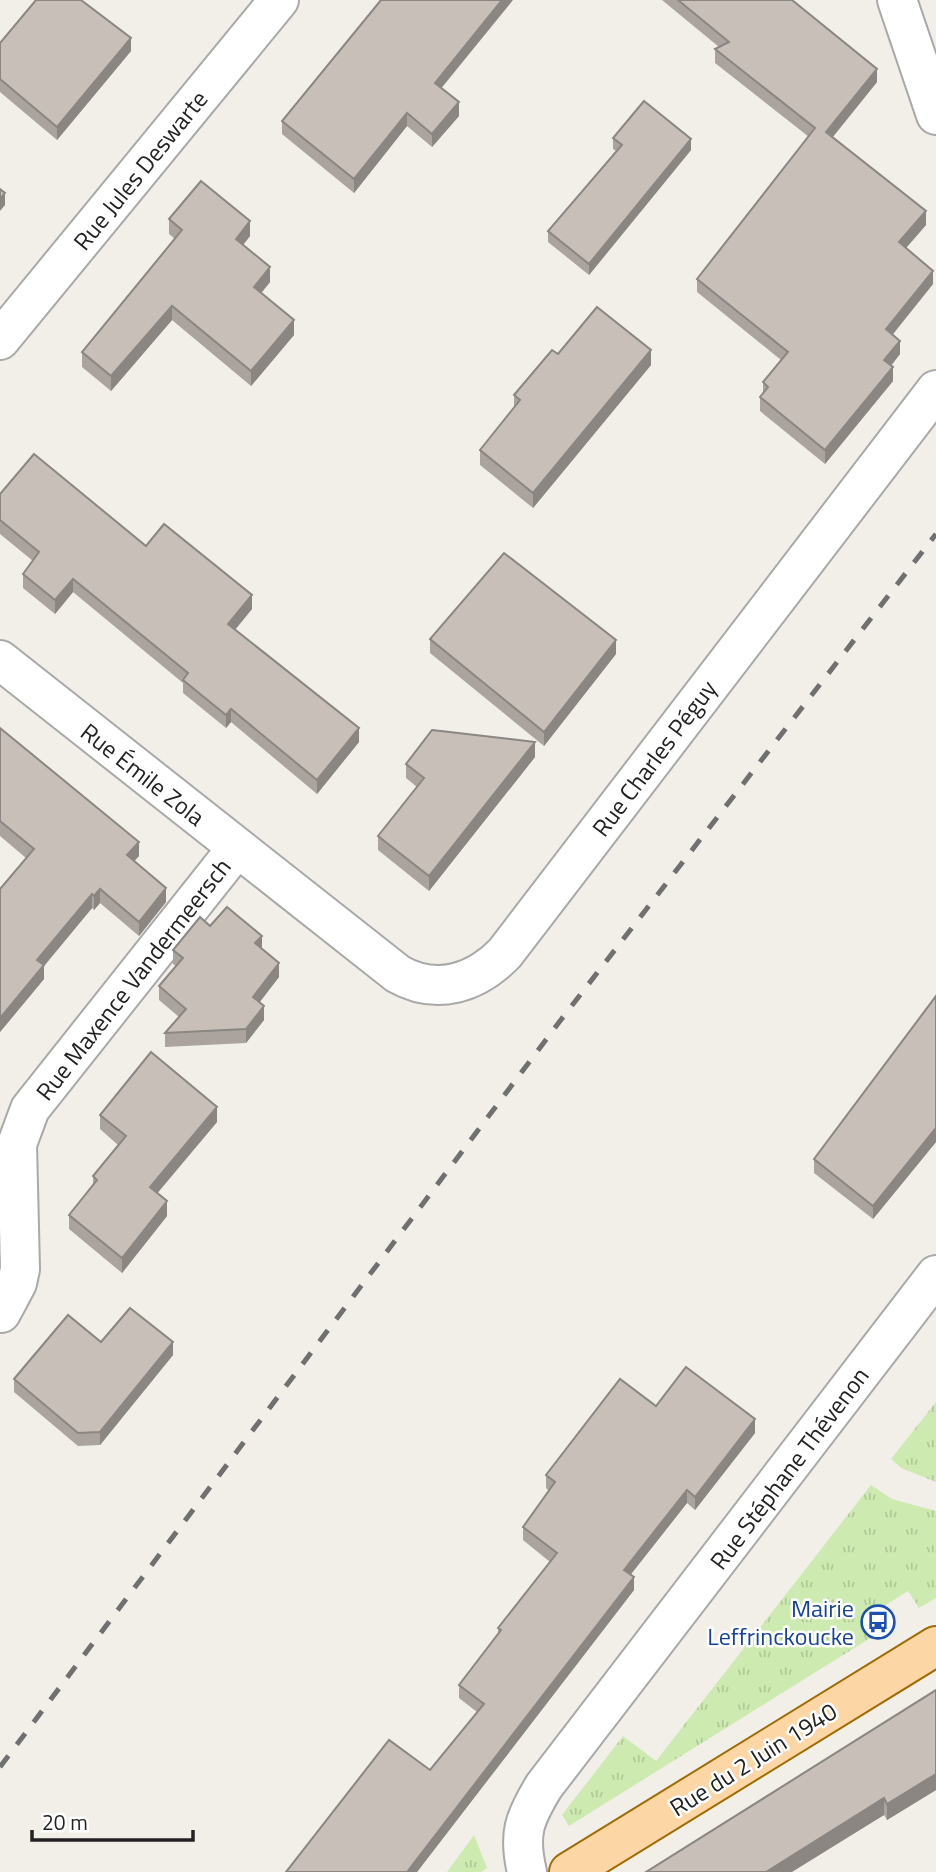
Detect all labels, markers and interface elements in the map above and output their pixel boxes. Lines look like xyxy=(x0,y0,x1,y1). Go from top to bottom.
street label: Rue Jules Deswarte xyxy=(64,82,216,258)
street label: Rue Charles Péguy xyxy=(583,672,725,844)
street label: Rue Émile Zola xyxy=(73,714,213,834)
street label: Rue Maxence Vandermeersch xyxy=(27,850,239,1108)
street label: Rue Stéphane Thévenon xyxy=(701,1359,877,1577)
place label: Mairie Leffrinckoucke xyxy=(707,1590,854,1654)
bus stop icon: Mairie Leffrinckoucke xyxy=(859,1603,897,1641)
street label: Rue du 2 Juin 1940 xyxy=(662,1693,844,1825)
scale bar xyxy=(32,1798,192,1842)
text: 20 m xyxy=(42,1806,88,1838)

